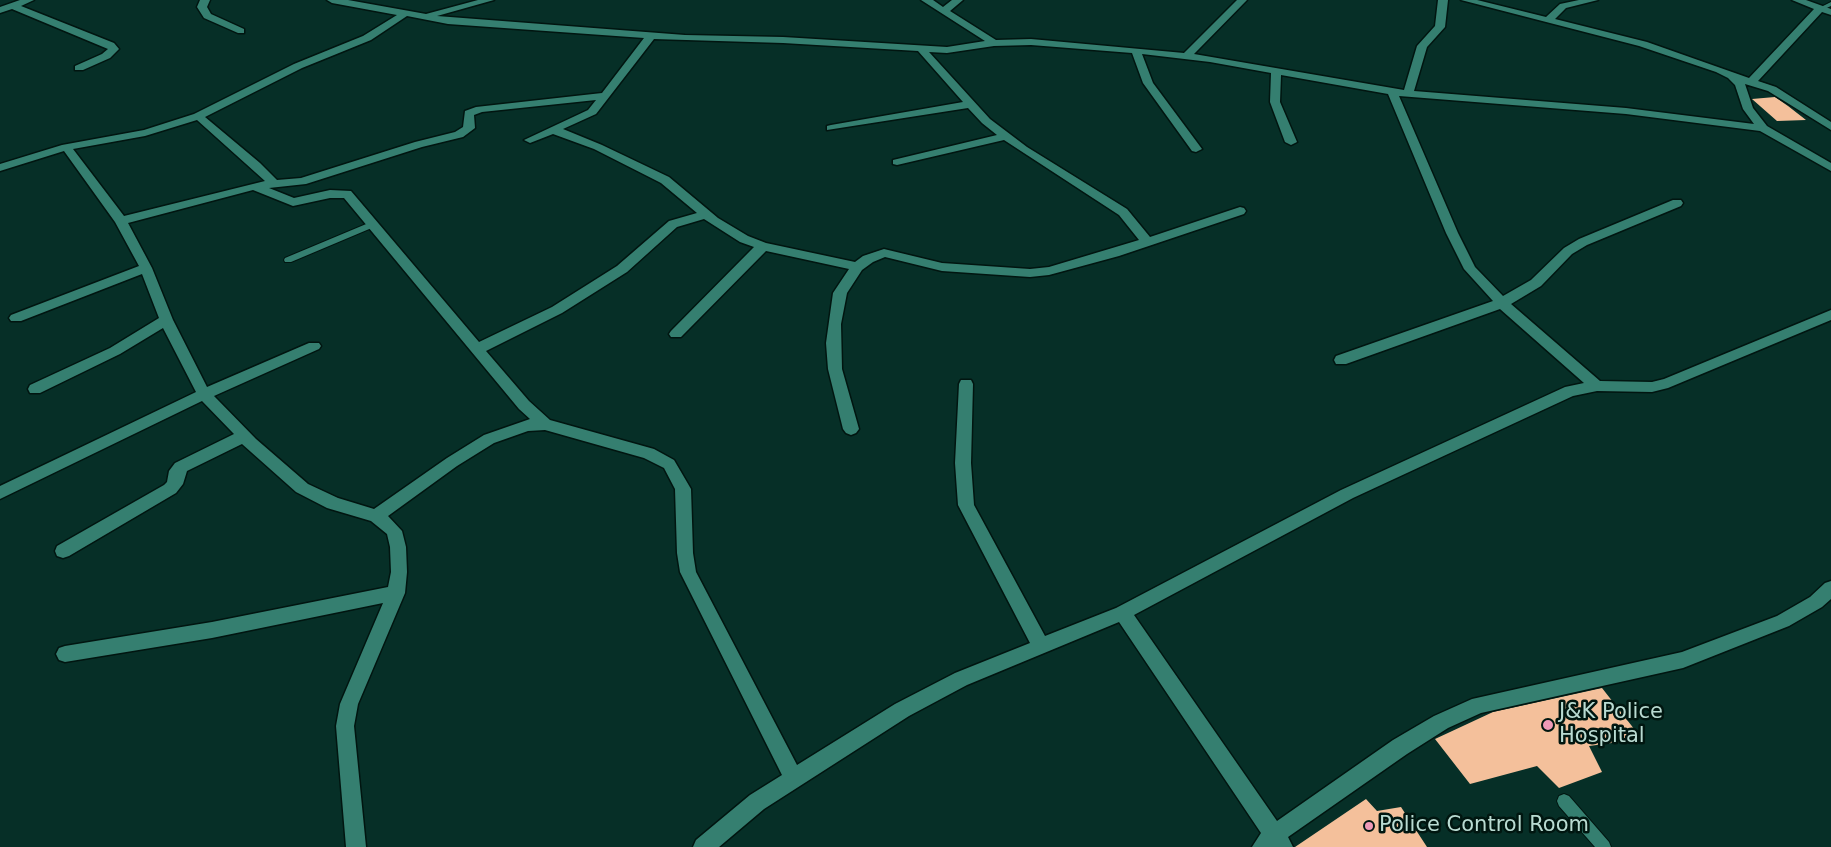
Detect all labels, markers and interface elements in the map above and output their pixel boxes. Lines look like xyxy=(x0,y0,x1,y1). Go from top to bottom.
place label: J&K Police Hospital xyxy=(1559,700,1663,750)
marker: J&K Police Hospital xyxy=(1541,718,1555,732)
place label: Police Control Room xyxy=(1379,813,1589,839)
marker: Police Control Room xyxy=(1363,820,1375,832)

